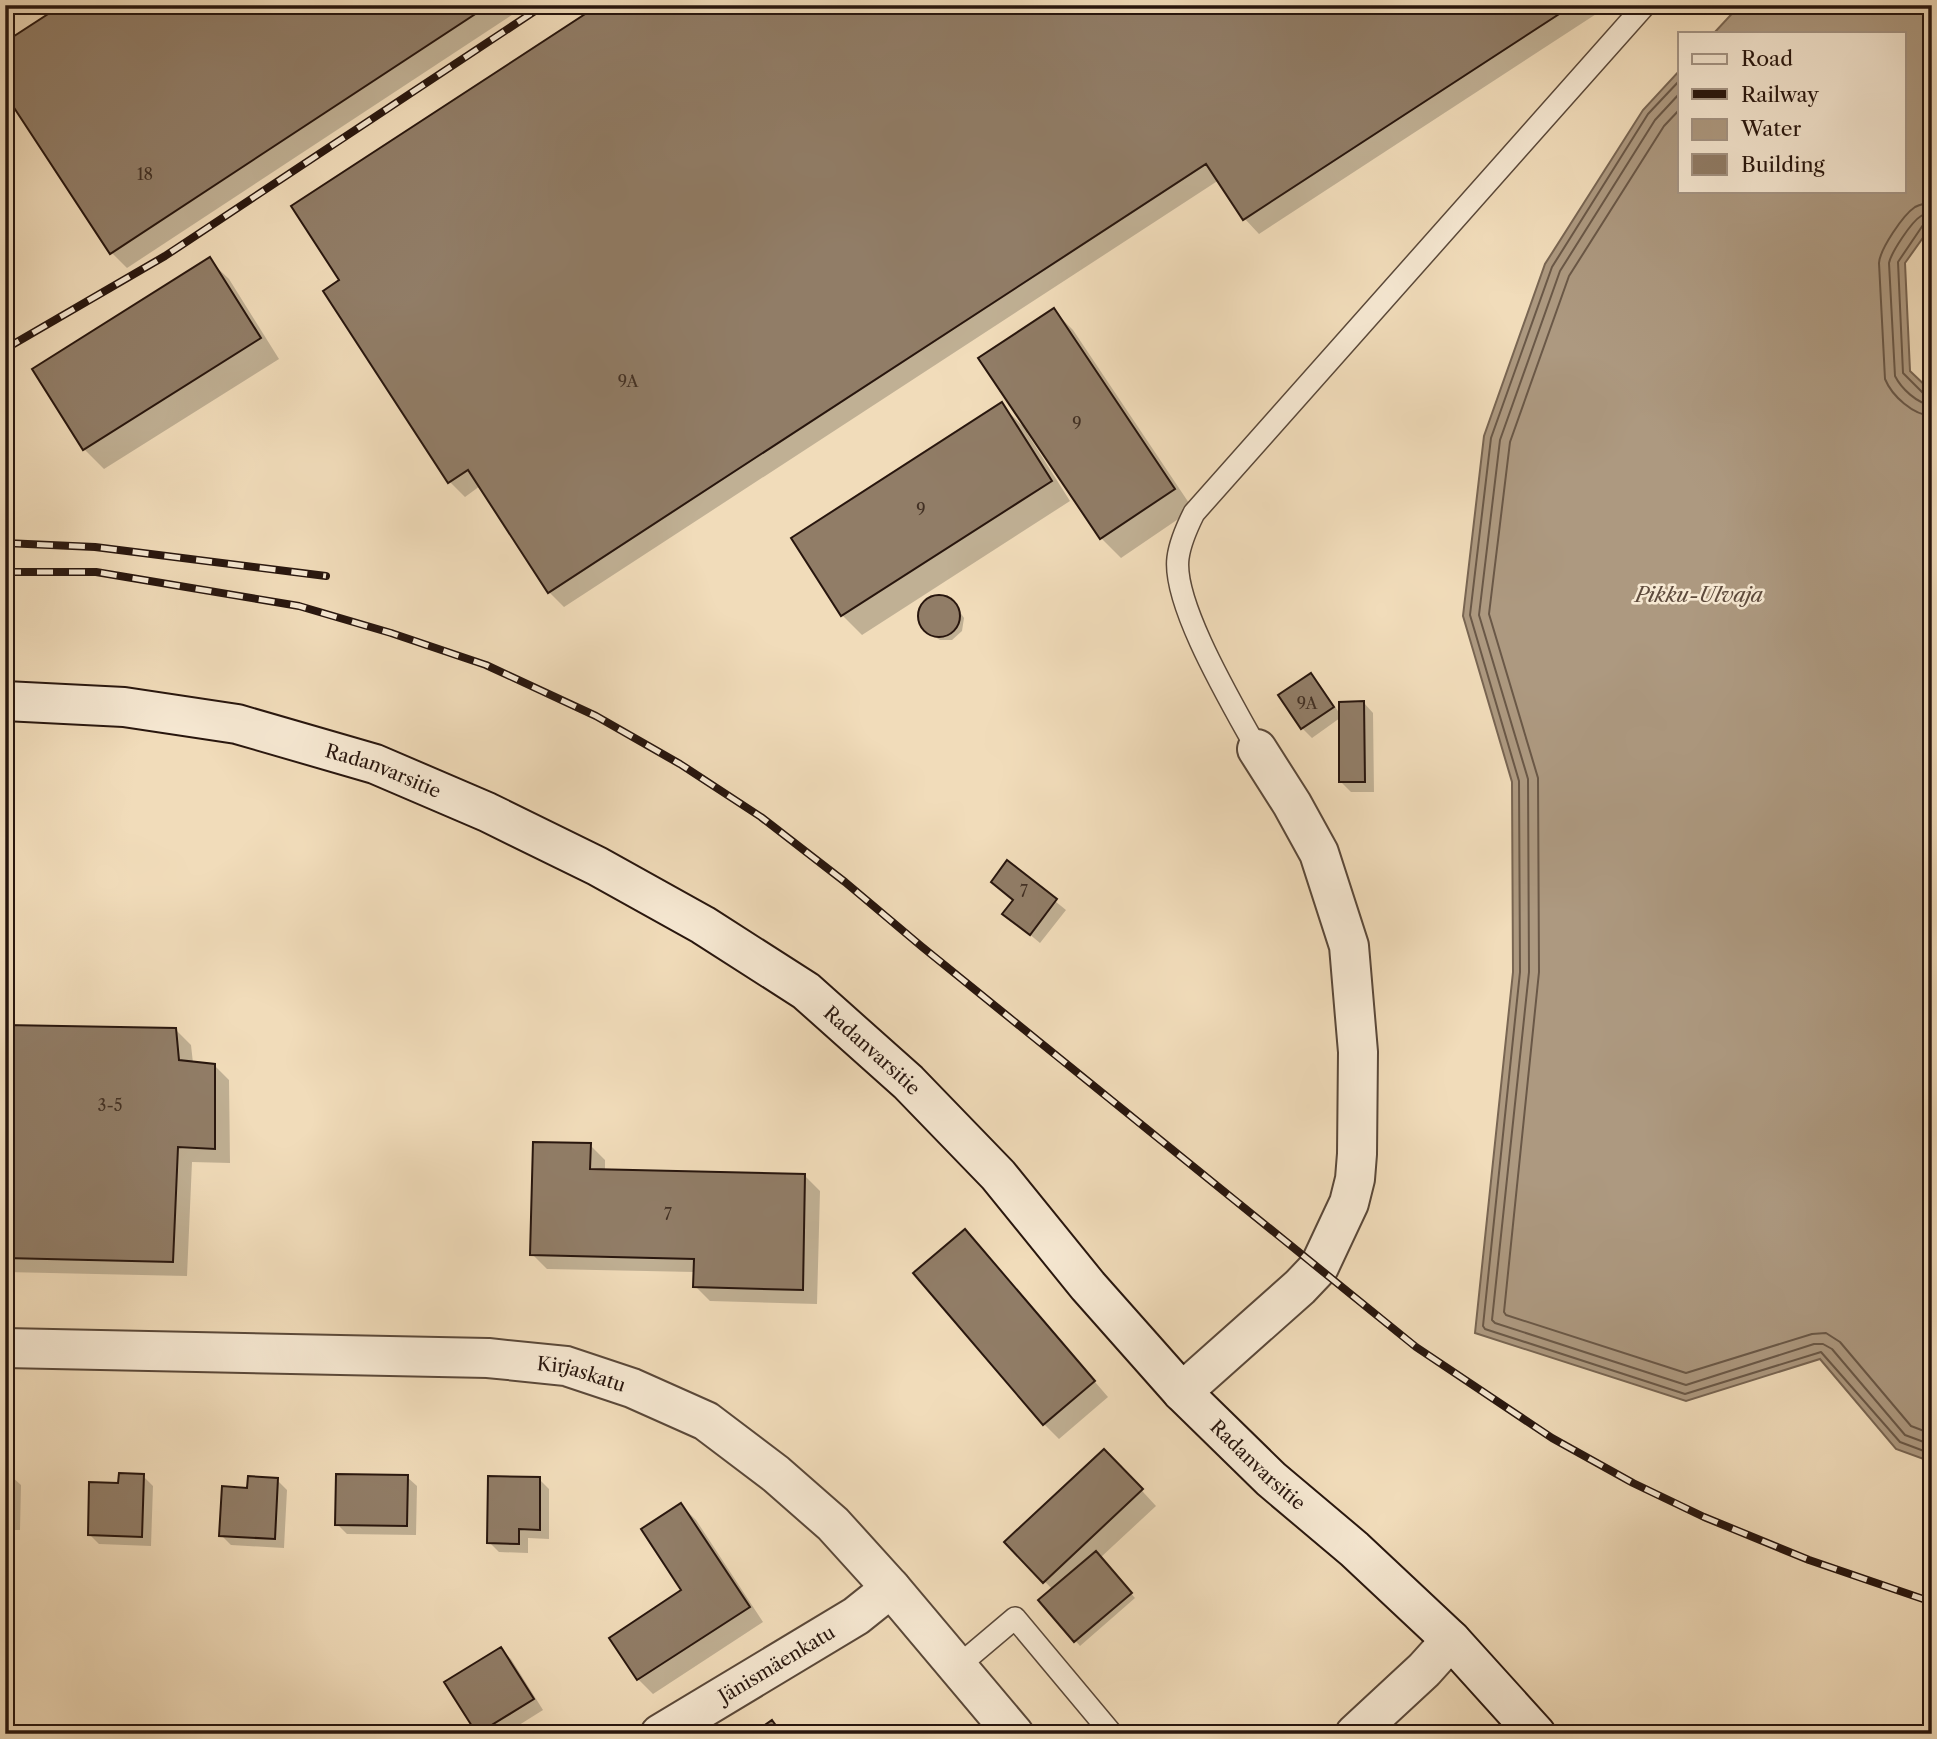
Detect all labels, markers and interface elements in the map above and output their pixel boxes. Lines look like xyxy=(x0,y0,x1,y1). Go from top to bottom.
legend xyxy=(1678,32,1906,192)
text: Road xyxy=(1741,46,1793,71)
text: Railway xyxy=(1741,82,1819,107)
text: Water xyxy=(1740,116,1801,141)
text: Building xyxy=(1741,152,1826,177)
house number: 18 xyxy=(137,164,153,184)
house number: 9A xyxy=(618,371,639,391)
house number: 9 xyxy=(1072,413,1082,433)
house number: 9 xyxy=(916,499,926,519)
water label: Pikku-Ulvaja xyxy=(1633,582,1764,607)
house number: 9A xyxy=(1297,693,1318,713)
street label: Radanvarsitie xyxy=(323,739,444,803)
house number: 7 xyxy=(1020,881,1028,901)
street label: Radanvarsitie xyxy=(819,1001,925,1100)
house number: 3-5 xyxy=(98,1095,122,1115)
house number: 7 xyxy=(664,1204,672,1224)
street label: Kirjaskatu xyxy=(536,1352,629,1397)
street label: Radanvarsitie xyxy=(1205,1415,1310,1515)
street label: Jänismäenkatu xyxy=(712,1620,839,1710)

